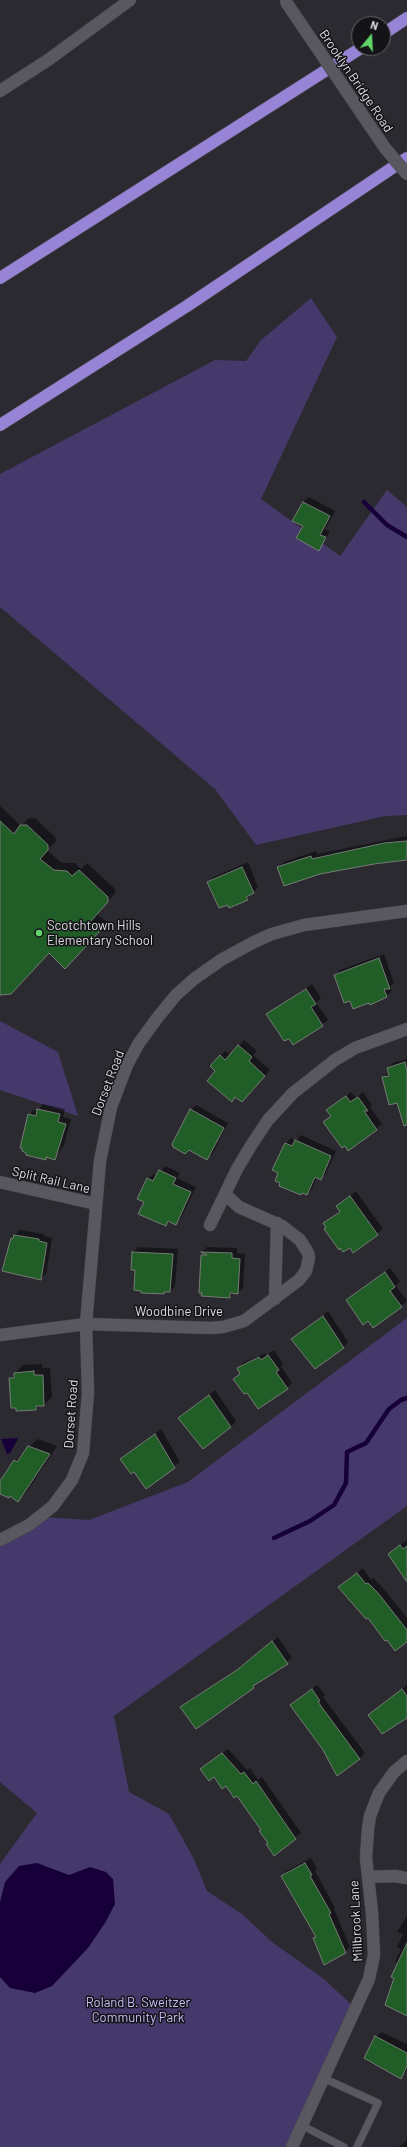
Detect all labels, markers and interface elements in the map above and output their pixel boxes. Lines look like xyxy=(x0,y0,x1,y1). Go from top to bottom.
north arrow xyxy=(351,16,391,56)
text: N xyxy=(369,18,380,32)
street label: Brooklyn Bridge Road xyxy=(316,27,396,135)
place label: Scotchtown Hills Elementary School xyxy=(47,918,153,949)
marker: Scotchtown Hills Elementary School xyxy=(34,928,44,938)
street label: Dorset Road xyxy=(88,1048,128,1118)
street label: Split Rail Lane xyxy=(10,1163,92,1197)
street label: Woodbine Drive xyxy=(135,1304,223,1320)
street label: Dorset Road xyxy=(61,1379,81,1449)
street label: Millbrook Lane xyxy=(346,1880,366,1962)
park label: Roland B. Sweitzer Community Park xyxy=(86,1995,190,2026)

